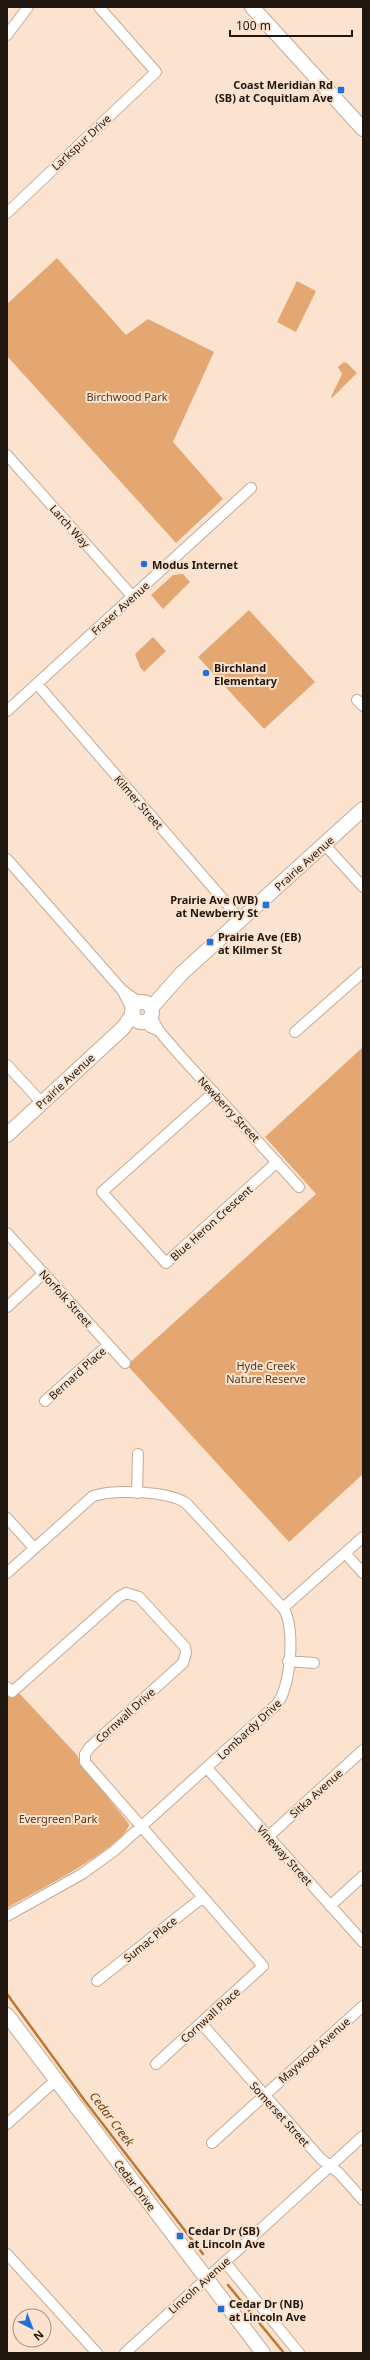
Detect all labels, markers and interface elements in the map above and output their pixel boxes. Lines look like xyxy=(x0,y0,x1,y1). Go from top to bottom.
scale bar xyxy=(230,12,352,38)
text: 100 m xyxy=(236,17,271,34)
place label: Coast Meridian Rd (SB) at Coquitlam Ave xyxy=(215,77,333,105)
marker: Coast Meridian Rd (SB) at Coquitlam Ave xyxy=(336,85,346,95)
street label: Larkspur Drive xyxy=(48,111,114,173)
park label: Birchwood Park xyxy=(86,389,168,404)
street label: Larch Way xyxy=(47,501,94,551)
place label: Modus Internet xyxy=(152,557,238,572)
marker: Modus Internet xyxy=(139,559,149,569)
street label: Fraser Avenue xyxy=(88,578,152,638)
place label: Birchland Elementary xyxy=(214,660,278,688)
marker: Birchland Elementary xyxy=(201,668,211,678)
street label: Kilmer Street xyxy=(111,772,167,832)
street label: Prairie Avenue xyxy=(271,832,337,894)
place label: Prairie Ave (WB) at Newberry St xyxy=(170,892,258,920)
marker: Prairie Ave (WB) at Newberry St xyxy=(261,900,271,910)
place label: Prairie Ave (EB) at Kilmer St xyxy=(218,929,302,957)
marker: Prairie Ave (EB) at Kilmer St xyxy=(205,937,215,947)
street label: Prairie Avenue xyxy=(32,1050,98,1112)
street label: Newberry Street xyxy=(195,1073,263,1145)
street label: Blue Heron Crescent xyxy=(167,1182,255,1264)
street label: Norfolk Street xyxy=(36,1266,96,1330)
street label: Bernard Place xyxy=(45,1343,109,1403)
park label: Hyde Creek Nature Reserve xyxy=(226,1358,306,1386)
street label: Cornwall Drive xyxy=(92,1684,158,1746)
street label: Lombardy Drive xyxy=(214,1695,284,1763)
street label: Sitka Avenue xyxy=(286,1765,346,1821)
park label: Evergreen Park xyxy=(19,1811,97,1826)
street label: Vineway Street xyxy=(254,1822,316,1888)
street label: Sumac Place xyxy=(120,1913,180,1965)
street label: Cornwall Place xyxy=(177,1984,243,2046)
street label: Maywood Avenue xyxy=(275,2014,353,2086)
street label: Somerset Street xyxy=(247,2078,313,2150)
water label: Cedar Creek xyxy=(86,2088,139,2151)
street label: Cedar Drive xyxy=(111,2156,159,2214)
place label: Cedar Dr (SB) at Lincoln Ave xyxy=(188,2223,266,2251)
marker: Cedar Dr (SB) at Lincoln Ave xyxy=(175,2231,185,2241)
street label: Lincoln Avenue xyxy=(165,2253,233,2317)
place label: Cedar Dr (NB) at Lincoln Ave xyxy=(229,2296,307,2324)
marker: Cedar Dr (NB) at Lincoln Ave xyxy=(216,2304,226,2314)
north arrow xyxy=(12,2308,52,2348)
text: N xyxy=(31,2327,47,2344)

